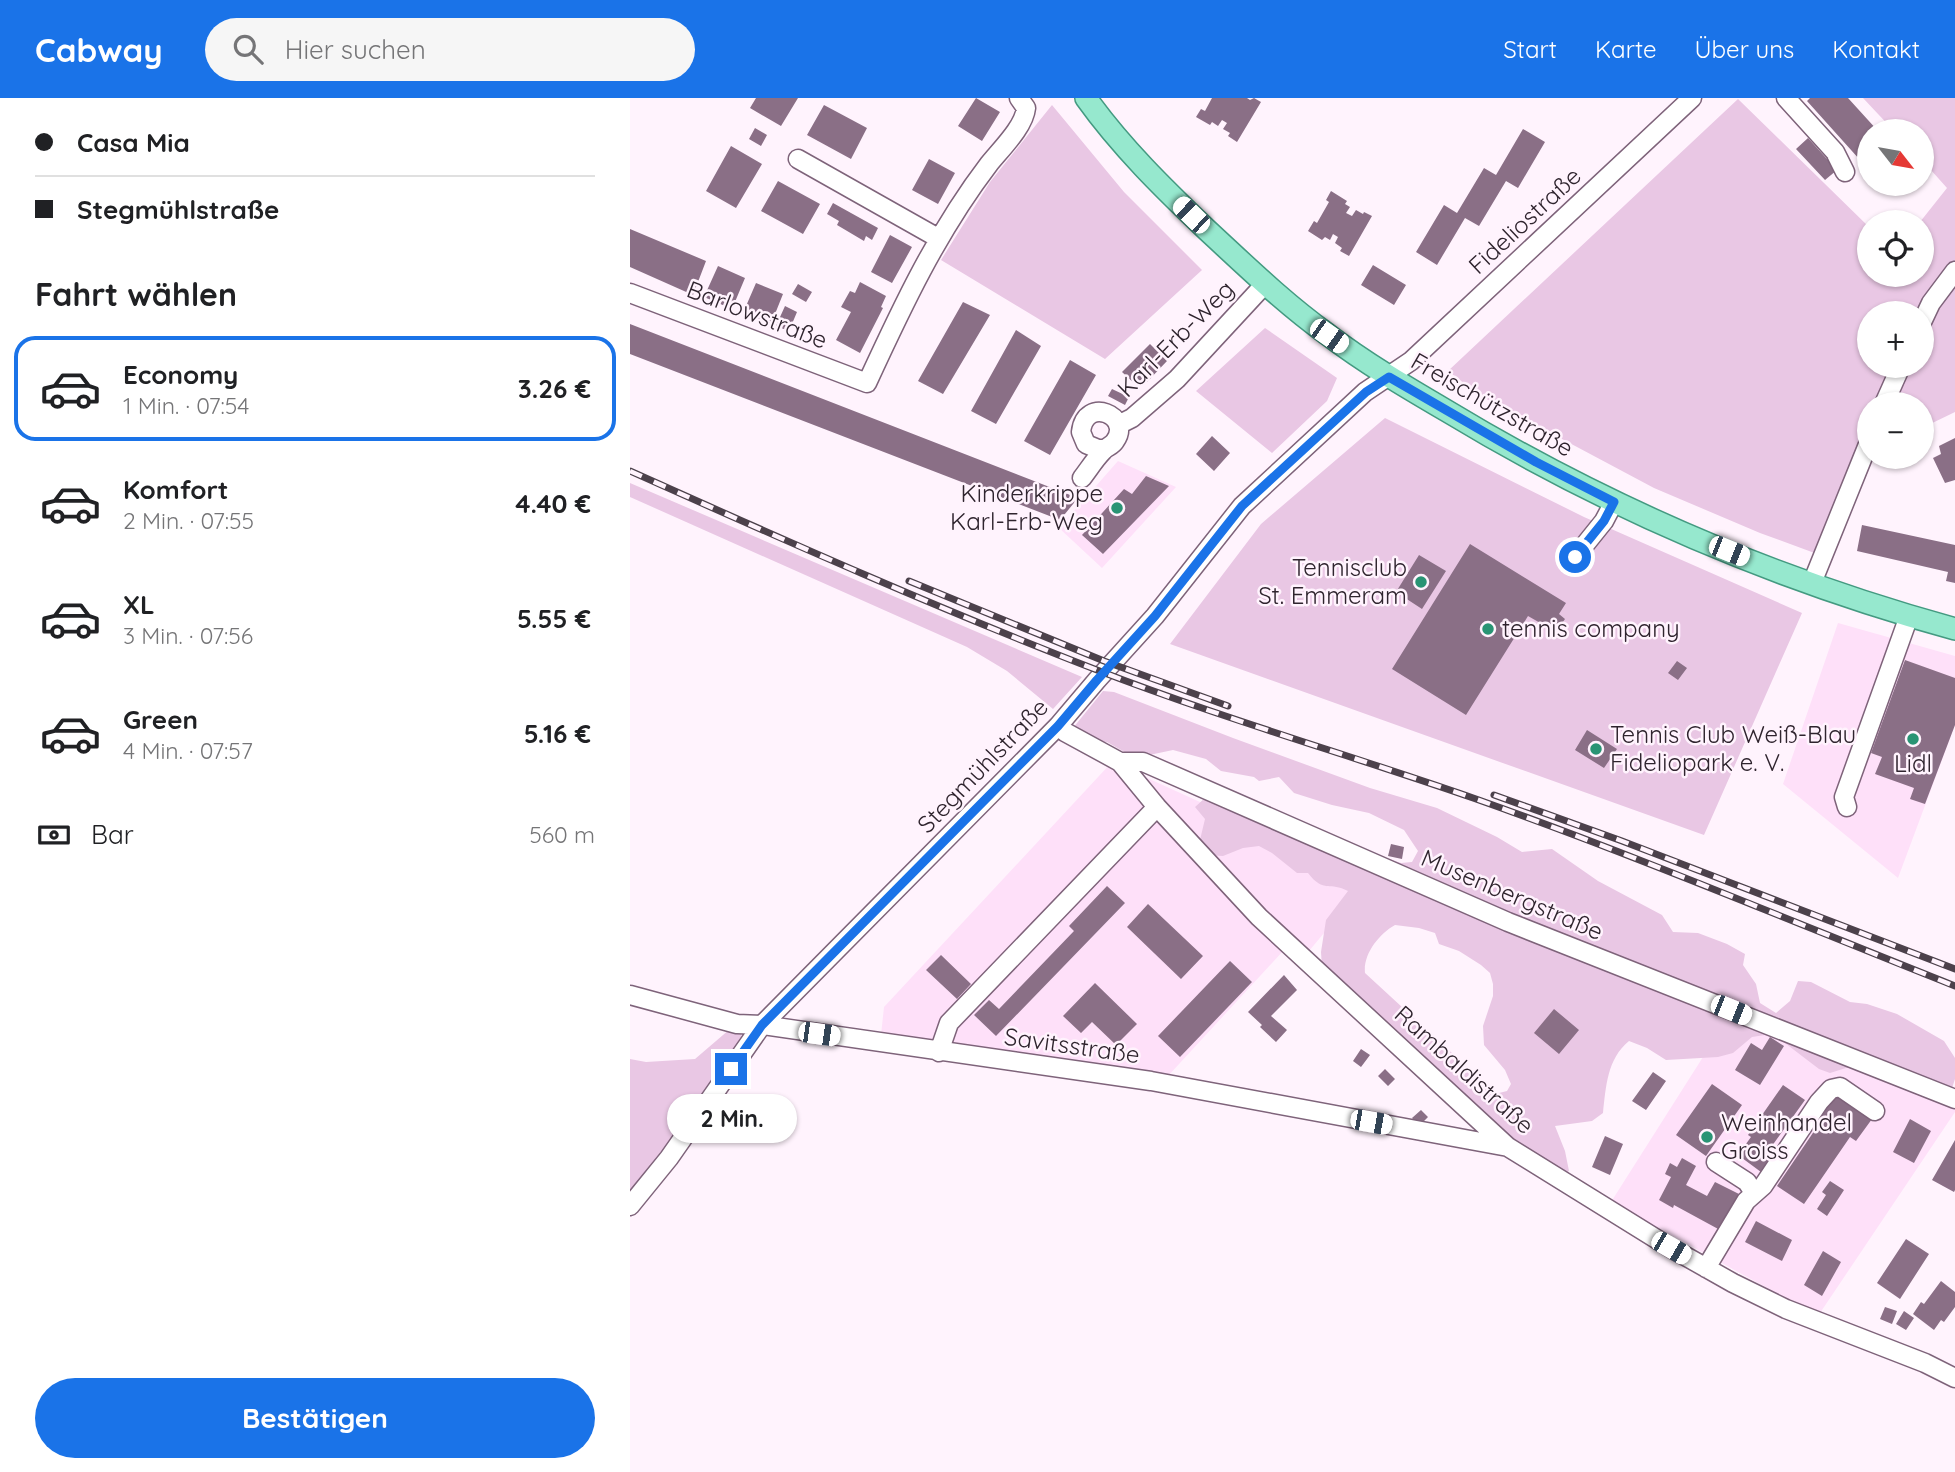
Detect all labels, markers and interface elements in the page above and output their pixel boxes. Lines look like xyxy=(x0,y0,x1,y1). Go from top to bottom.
search box xyxy=(205,18,695,81)
text: Cabway xyxy=(35,29,163,70)
icon: search xyxy=(229,30,267,68)
text: Hier suchen xyxy=(285,33,426,66)
text: Start xyxy=(1503,34,1557,64)
text: Karte xyxy=(1595,34,1656,64)
text: Über uns xyxy=(1694,34,1794,64)
text: Kontakt xyxy=(1832,34,1920,64)
north arrow xyxy=(1857,119,1934,196)
map controls xyxy=(1857,119,1934,469)
text: Casa Mia xyxy=(77,126,190,159)
street label: Fideliostraße xyxy=(1462,161,1587,280)
text: Stegmühlstraße xyxy=(77,193,279,226)
car xyxy=(1169,193,1214,237)
button: locate xyxy=(1857,210,1934,287)
text: Fahrt wählen xyxy=(35,274,237,314)
street label: Barlowstraße xyxy=(683,274,832,355)
street label: Karl-Erb-Weg xyxy=(1111,274,1240,403)
button: + xyxy=(1857,301,1934,378)
car xyxy=(1306,315,1353,357)
street label: Freischützstraße xyxy=(1406,346,1579,463)
icon: car xyxy=(39,357,102,420)
text: Economy xyxy=(123,358,238,391)
text: 3.26 € xyxy=(518,372,591,405)
text: 1 Min. · 07:54 xyxy=(123,391,249,420)
button: − xyxy=(1857,392,1934,469)
icon: car xyxy=(39,472,102,535)
text: Komfort xyxy=(123,473,228,506)
place label: Kinderkrippe Karl-Erb-Weg xyxy=(950,478,1103,536)
text: 4.40 € xyxy=(515,487,591,520)
marker: Kinderkrippe Karl-Erb-Weg xyxy=(1109,500,1125,516)
text: 2 Min. · 07:55 xyxy=(123,506,254,535)
car xyxy=(1706,533,1753,569)
route start xyxy=(1559,541,1591,573)
place label: Tennisclub St. Emmeram xyxy=(1258,552,1407,610)
marker: Tennisclub St. Emmeram xyxy=(1413,574,1429,590)
icon: car xyxy=(39,587,102,650)
text: XL xyxy=(123,588,155,621)
text: 5.55 € xyxy=(517,602,591,635)
place label: tennis company xyxy=(1502,613,1680,643)
text: 3 Min. · 07:56 xyxy=(123,621,253,650)
marker: tennis company xyxy=(1480,621,1496,637)
street label: Stegmühlstraße xyxy=(910,692,1054,839)
icon: car xyxy=(39,702,102,765)
text: Green xyxy=(123,703,198,736)
text: 5.16 € xyxy=(524,717,591,750)
place label: Tennis Club Weiß-Blau Fideliopark e. V. xyxy=(1610,719,1856,777)
marker: Lidl xyxy=(1905,731,1921,747)
text: 4 Min. · 07:57 xyxy=(123,736,253,765)
marker: Tennis Club Weiß-Blau Fideliopark e. V. xyxy=(1588,741,1604,757)
place label: Lidl xyxy=(1894,748,1932,778)
icon: cash xyxy=(35,816,73,854)
text: Bar xyxy=(91,818,134,851)
text: 560 m xyxy=(529,820,595,849)
street label: Musenbergstraße xyxy=(1417,842,1608,946)
car xyxy=(1708,992,1755,1028)
street label: Rambaldistraße xyxy=(1389,999,1541,1140)
car xyxy=(797,1021,842,1047)
street label: Savitsstraße xyxy=(1002,1021,1142,1069)
route end xyxy=(715,1053,747,1085)
callout: 2 Min. xyxy=(666,1094,796,1142)
text: 2 Min. xyxy=(700,1104,764,1133)
place label: Weinhandel Groiss xyxy=(1721,1107,1852,1165)
car xyxy=(1349,1108,1394,1136)
marker: Weinhandel Groiss xyxy=(1699,1129,1715,1145)
car xyxy=(1648,1228,1695,1268)
button: Bestätigen xyxy=(35,1378,595,1458)

